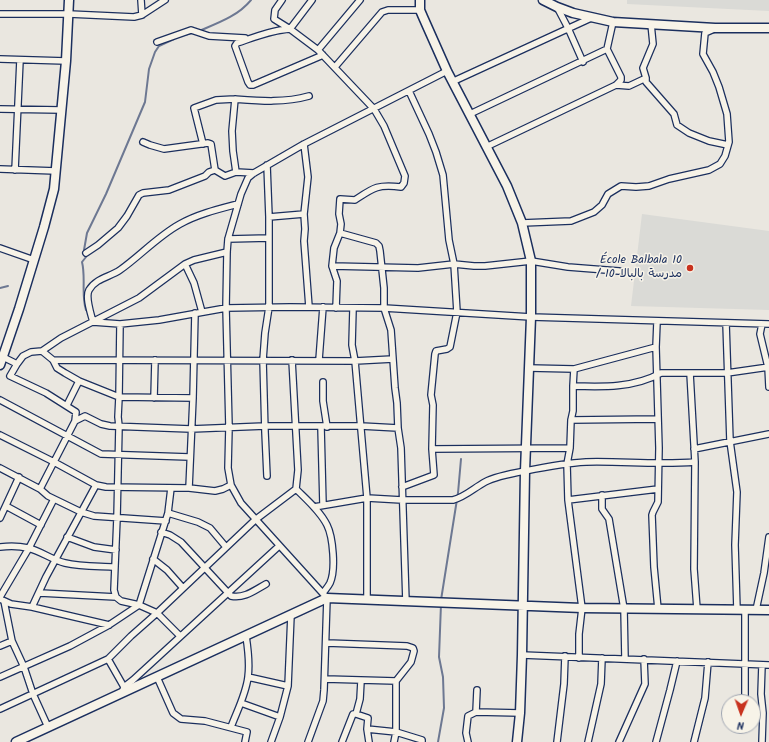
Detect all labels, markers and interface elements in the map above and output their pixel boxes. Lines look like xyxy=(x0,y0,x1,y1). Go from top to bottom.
place label: École Balbala 10 / مدرسة بالبالا 10 xyxy=(596,254,682,282)
marker: École Balbala 10 / مدرسة بالبالا 10 xyxy=(685,263,695,273)
north arrow xyxy=(721,694,761,734)
text: N xyxy=(737,716,744,734)

